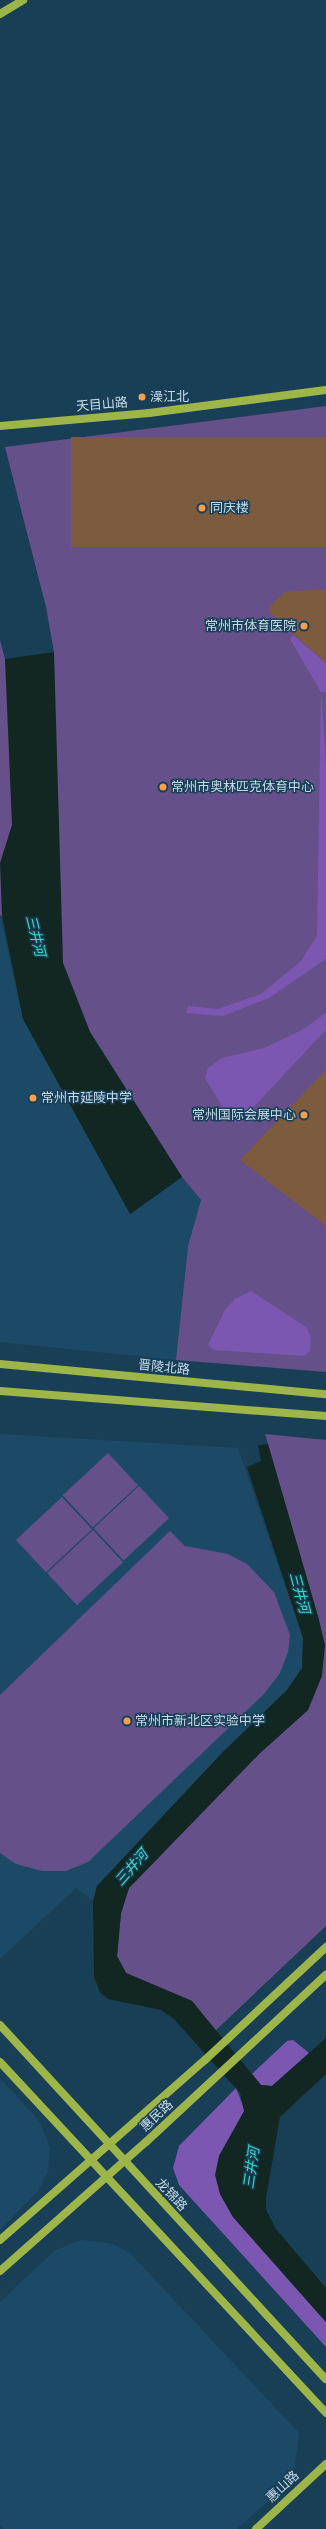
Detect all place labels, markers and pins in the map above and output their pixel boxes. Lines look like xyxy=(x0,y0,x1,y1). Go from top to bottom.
place label: 澡江北 xyxy=(150,389,189,405)
marker: 澡江北 xyxy=(137,392,147,402)
place label: 同庆楼 xyxy=(210,500,249,516)
marker: 同庆楼 xyxy=(197,503,207,513)
place label: 常州市体育医院 xyxy=(205,618,296,634)
marker: 常州市体育医院 xyxy=(299,621,309,631)
place label: 常州市奥林匹克体育中心 xyxy=(171,779,314,795)
marker: 常州市奥林匹克体育中心 xyxy=(158,782,168,792)
place label: 常州市延陵中学 xyxy=(41,1090,132,1106)
marker: 常州市延陵中学 xyxy=(28,1093,38,1103)
place label: 常州国际会展中心 xyxy=(192,1107,296,1123)
marker: 常州国际会展中心 xyxy=(299,1110,309,1120)
place label: 常州市新北区实验中学 xyxy=(135,1713,265,1729)
marker: 常州市新北区实验中学 xyxy=(122,1716,132,1726)

